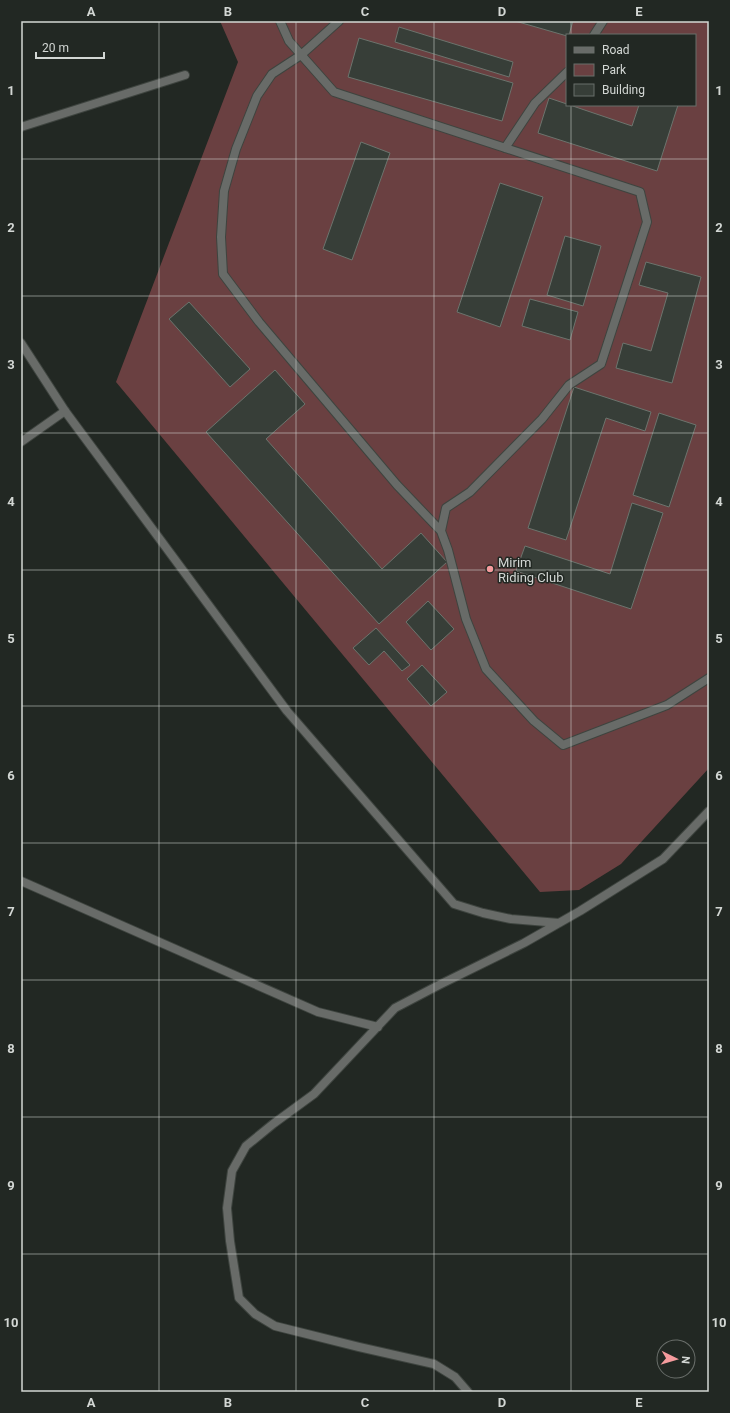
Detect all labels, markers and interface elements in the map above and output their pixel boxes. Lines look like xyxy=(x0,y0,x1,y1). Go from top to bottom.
text: A xyxy=(87,4,96,19)
text: B xyxy=(224,4,232,19)
text: C xyxy=(361,4,370,19)
text: D xyxy=(498,4,506,19)
text: E xyxy=(635,4,643,19)
scale bar xyxy=(36,34,104,60)
legend xyxy=(566,34,696,106)
text: 20 m xyxy=(42,41,69,55)
text: Road xyxy=(602,43,630,57)
text: Park xyxy=(602,63,627,77)
text: 1 xyxy=(7,83,15,98)
text: Building xyxy=(602,83,645,97)
text: 1 xyxy=(715,83,723,98)
text: 2 xyxy=(7,220,15,235)
text: 2 xyxy=(715,220,723,235)
text: 3 xyxy=(7,357,15,372)
text: 3 xyxy=(715,357,723,372)
text: 4 xyxy=(7,494,15,509)
text: 4 xyxy=(715,494,723,509)
place label: Mirim Riding Club xyxy=(498,555,563,585)
marker: Mirim Riding Club xyxy=(485,564,495,574)
text: 5 xyxy=(7,631,15,646)
text: 5 xyxy=(715,631,723,646)
text: 6 xyxy=(7,768,15,783)
text: 6 xyxy=(715,768,723,783)
text: 7 xyxy=(7,904,15,919)
text: 7 xyxy=(715,904,723,919)
text: 8 xyxy=(7,1041,15,1056)
text: 8 xyxy=(715,1041,723,1056)
text: 9 xyxy=(7,1178,15,1193)
text: 9 xyxy=(715,1178,723,1193)
text: 10 xyxy=(4,1315,18,1330)
text: 10 xyxy=(712,1315,726,1330)
north arrow xyxy=(656,1339,696,1379)
text: N xyxy=(679,1355,692,1364)
text: A xyxy=(87,1395,96,1410)
text: B xyxy=(224,1395,232,1410)
text: C xyxy=(361,1395,370,1410)
text: D xyxy=(498,1395,506,1410)
text: E xyxy=(635,1395,643,1410)

